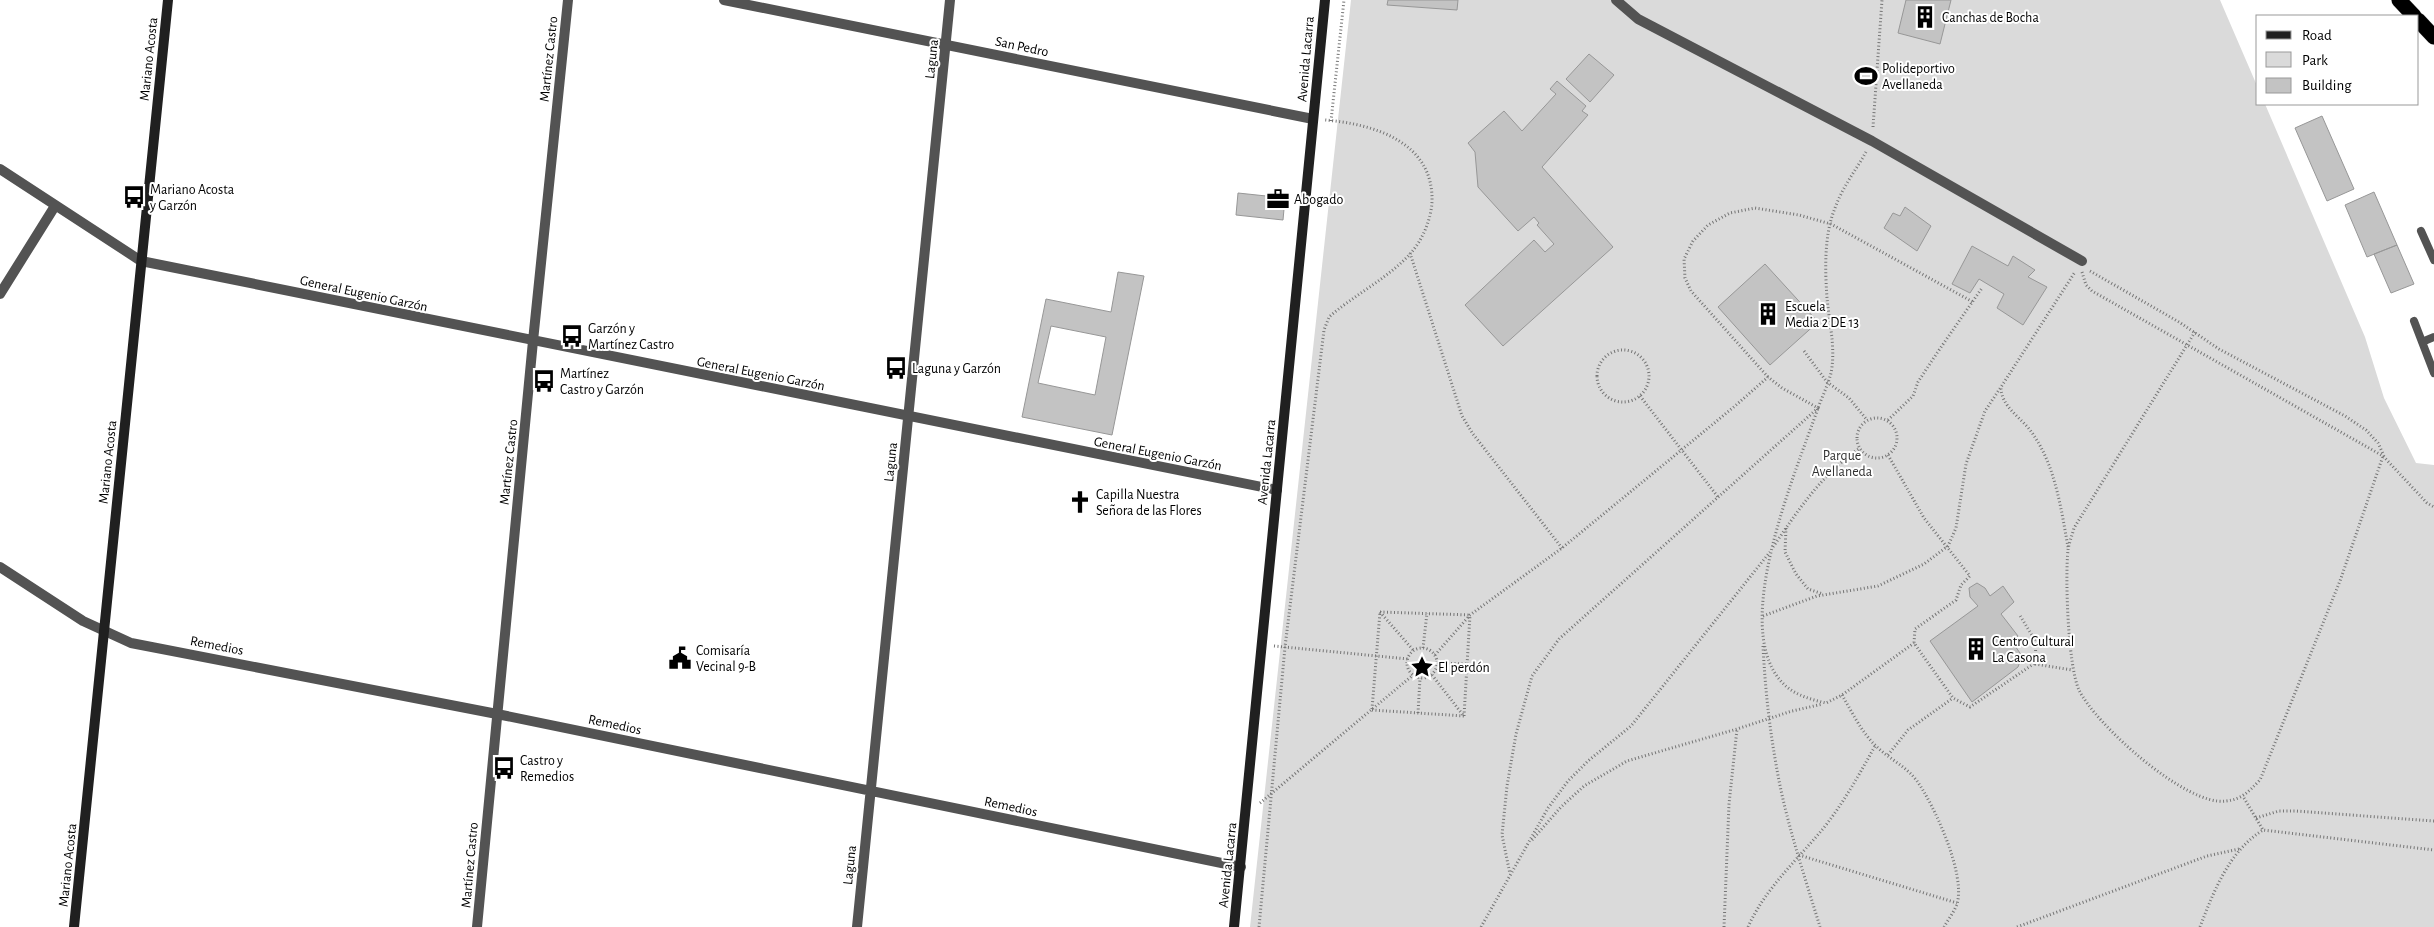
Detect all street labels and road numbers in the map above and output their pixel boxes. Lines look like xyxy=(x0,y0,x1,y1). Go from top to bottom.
street label: Martínez Castro xyxy=(538,15,560,103)
street label: Avenida Lacarra xyxy=(1295,15,1317,102)
street label: Mariano Acosta xyxy=(138,16,160,102)
street label: San Pedro xyxy=(994,35,1050,59)
street label: Laguna xyxy=(923,38,941,80)
street label: General Eugenio Garzón xyxy=(299,274,429,314)
street label: General Eugenio Garzón xyxy=(696,355,826,393)
street label: Martínez Castro xyxy=(498,418,520,506)
street label: Avenida Lacarra xyxy=(1256,418,1278,506)
street label: Mariano Acosta xyxy=(97,419,119,505)
street label: General Eugenio Garzón xyxy=(1093,435,1223,473)
street label: Laguna xyxy=(882,441,900,483)
street label: Remedios xyxy=(189,634,245,658)
street label: Remedios xyxy=(587,713,643,737)
street label: Remedios xyxy=(983,795,1039,819)
street label: Martínez Castro xyxy=(459,821,481,909)
street label: Avenida Lacarra xyxy=(1217,821,1239,909)
street label: Mariano Acosta xyxy=(57,822,79,908)
street label: Laguna xyxy=(841,844,859,886)

